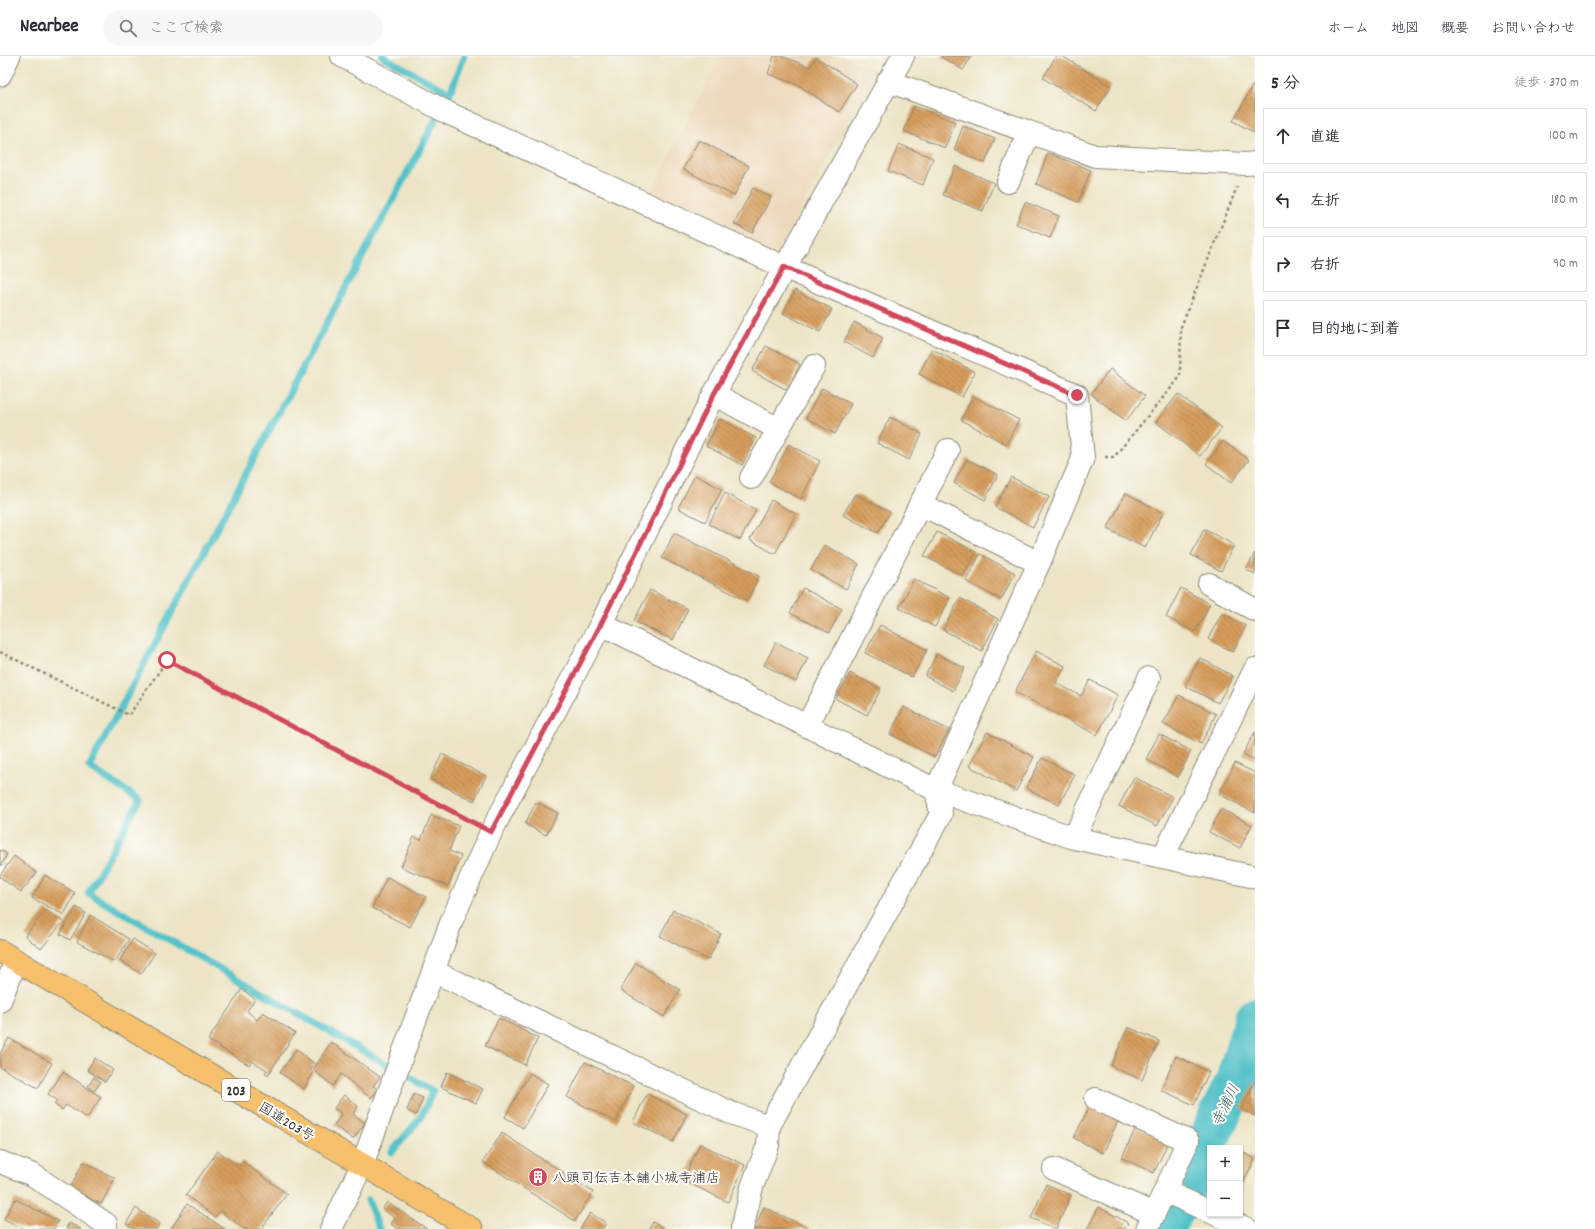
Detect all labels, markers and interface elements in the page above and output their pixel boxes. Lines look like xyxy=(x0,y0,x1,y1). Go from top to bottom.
search box xyxy=(103,10,383,46)
text: Nearbee xyxy=(20,14,79,41)
icon: search xyxy=(117,17,139,39)
text: ここで検索 xyxy=(149,18,224,40)
text: ホーム xyxy=(1328,19,1369,39)
text: 地図 xyxy=(1391,19,1419,39)
text: 概要 xyxy=(1441,19,1469,39)
text: お問い合わせ xyxy=(1491,19,1575,39)
text: 5 分 xyxy=(1271,73,1300,97)
text: 徒歩 · 370 m xyxy=(1514,74,1579,93)
icon: ahead xyxy=(1272,125,1294,147)
text: 直進 xyxy=(1310,127,1340,149)
text: 100 m xyxy=(1549,127,1578,146)
icon: left xyxy=(1272,189,1294,211)
text: 左折 xyxy=(1310,191,1340,213)
text: 180 m xyxy=(1551,191,1578,210)
icon: right xyxy=(1272,253,1294,275)
text: 右折 xyxy=(1310,255,1340,277)
text: 90 m xyxy=(1553,255,1578,274)
icon: arrive xyxy=(1272,317,1294,339)
text: 目的地に到着 xyxy=(1310,319,1400,341)
route end xyxy=(1068,386,1086,404)
route start xyxy=(158,651,176,669)
road number: 203 xyxy=(222,1079,250,1101)
water label: 寺浦川 xyxy=(1207,1081,1247,1131)
street label: 国道203号 xyxy=(254,1098,318,1147)
map controls xyxy=(1207,1145,1243,1217)
button: + xyxy=(1207,1145,1243,1181)
building icon: 八頭司伝吉本舗小城寺浦店 xyxy=(527,1166,549,1188)
place label: 八頭司伝吉本舗小城寺浦店 xyxy=(552,1169,720,1189)
button: − xyxy=(1207,1181,1243,1217)

